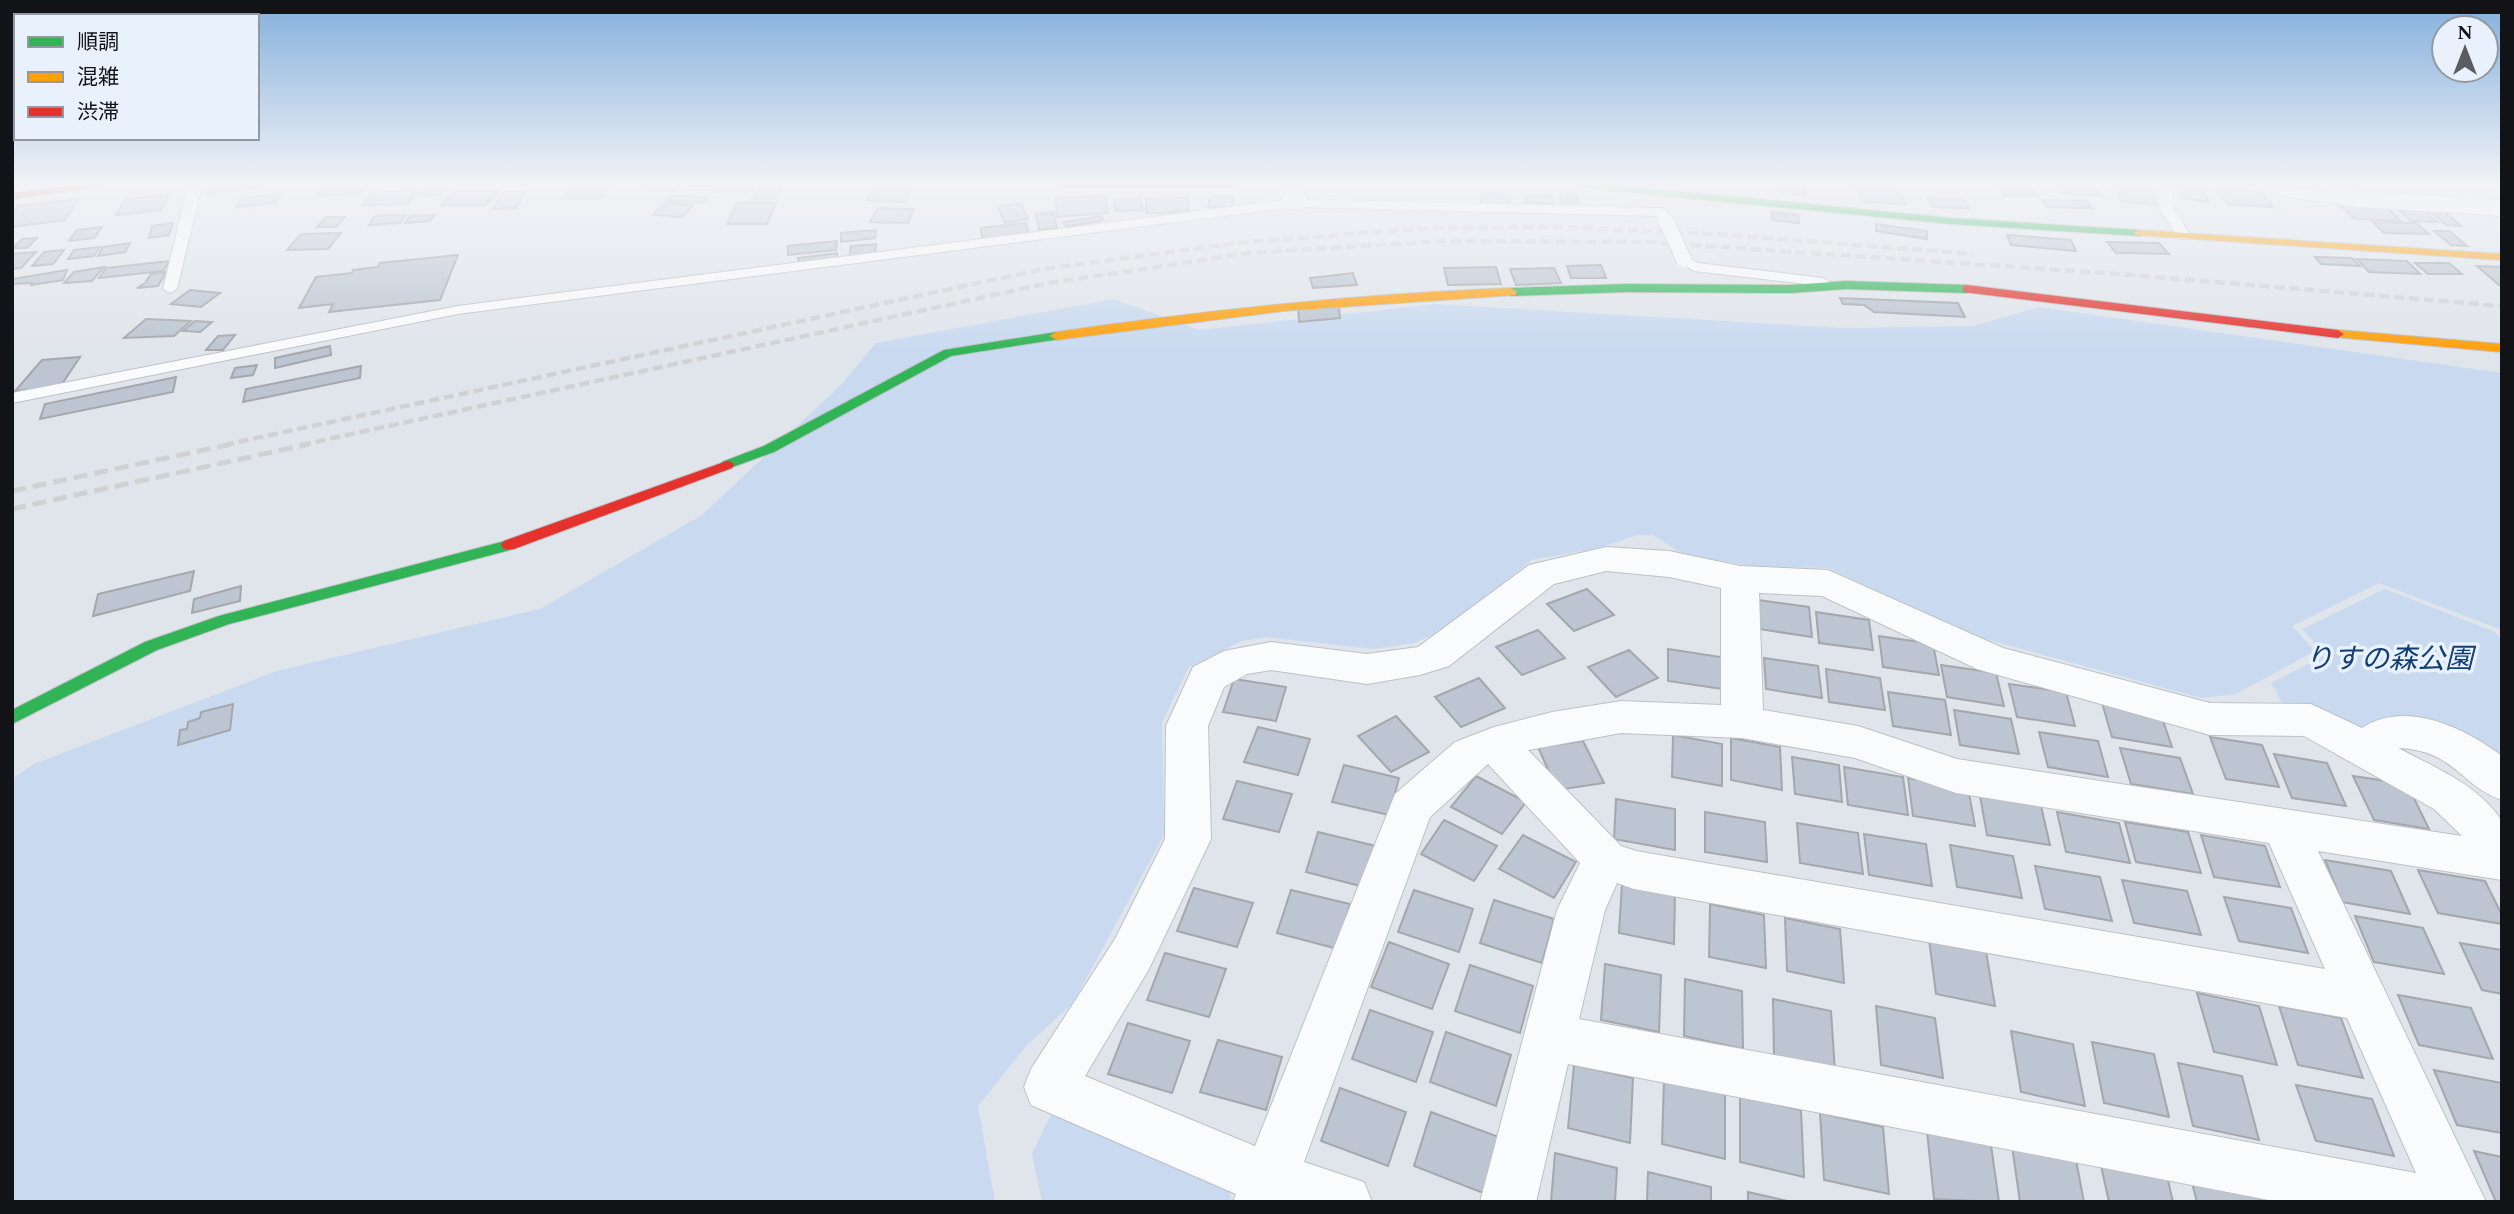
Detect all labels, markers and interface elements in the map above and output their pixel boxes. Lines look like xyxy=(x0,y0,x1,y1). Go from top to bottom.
legend xyxy=(14,14,259,140)
north arrow xyxy=(2430,14,2500,84)
text: N xyxy=(2457,19,2473,48)
text: 順調 xyxy=(77,27,119,59)
text: 混雑 xyxy=(77,62,119,94)
text: 渋滞 xyxy=(77,97,119,129)
park label: りすの森公園 xyxy=(2305,638,2477,681)

